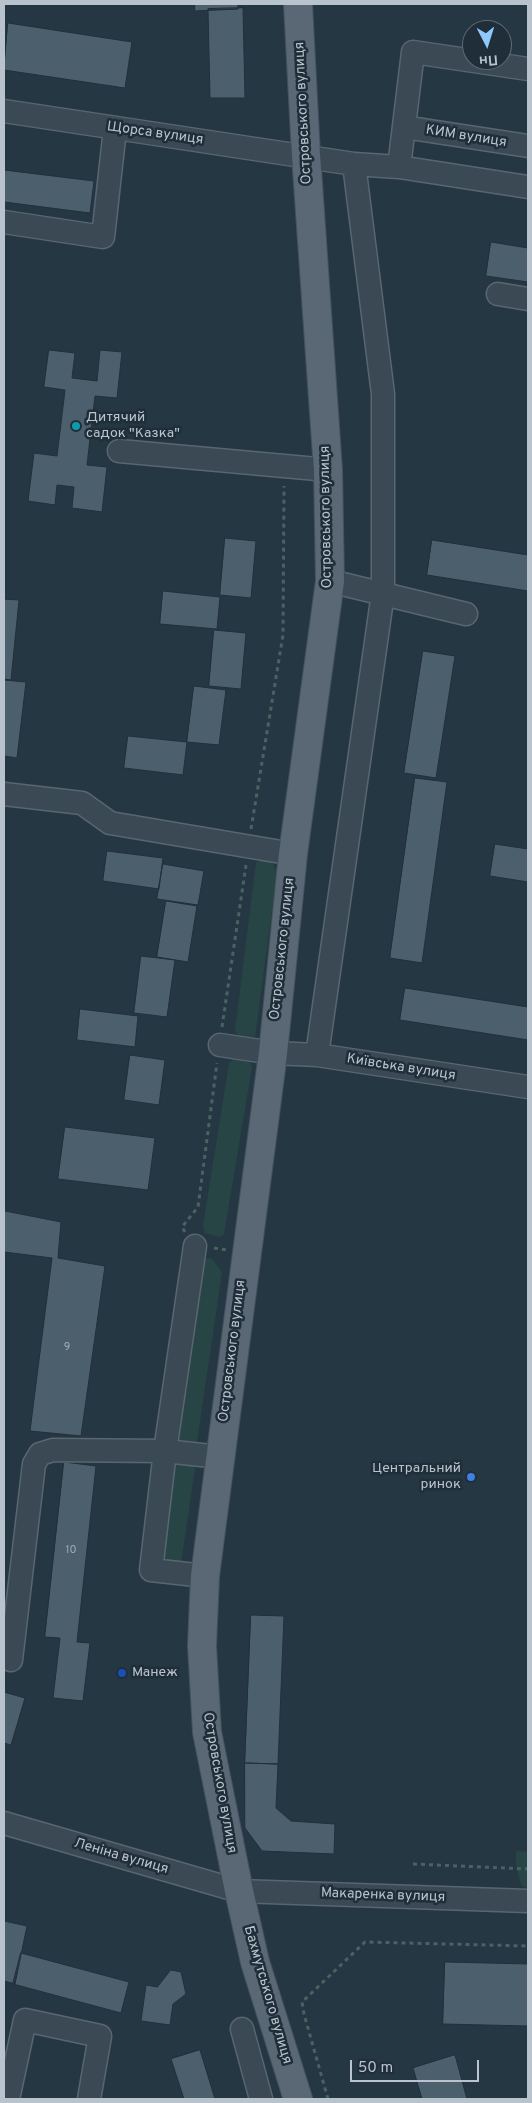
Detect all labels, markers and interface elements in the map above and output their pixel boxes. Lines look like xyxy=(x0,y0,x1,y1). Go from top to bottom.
north arrow xyxy=(462,20,512,70)
street label: Островського вулиця xyxy=(292,41,316,185)
text: Пн xyxy=(478,50,498,69)
street label: Щорса вулиця xyxy=(106,119,204,149)
street label: КИМ вулиця xyxy=(424,122,508,152)
place label: Дитячий садок "Казка" xyxy=(86,410,180,442)
marker: Дитячий садок "Казка" xyxy=(70,420,82,432)
street label: Островського вулиця xyxy=(317,445,337,589)
street label: Островського вулиця xyxy=(267,877,299,1021)
street label: Київська вулиця xyxy=(345,1051,457,1085)
street label: Островського вулиця xyxy=(216,1279,250,1423)
house number: 9 xyxy=(64,1341,70,1355)
place label: Центральний ринок xyxy=(372,1461,461,1494)
marker: Центральний ринок xyxy=(465,1471,477,1483)
house number: 10 xyxy=(65,1544,77,1558)
place label: Манеж xyxy=(132,1665,178,1681)
marker: Манеж xyxy=(116,1667,128,1679)
street label: Островського вулиця xyxy=(198,1711,240,1855)
street label: Леніна вулиця xyxy=(72,1835,170,1879)
street label: Макаренка вулиця xyxy=(320,1885,446,1907)
street label: Бахмутського вулиця xyxy=(239,1924,295,2066)
scale bar xyxy=(352,2050,481,2082)
text: 50 m xyxy=(358,2059,393,2078)

